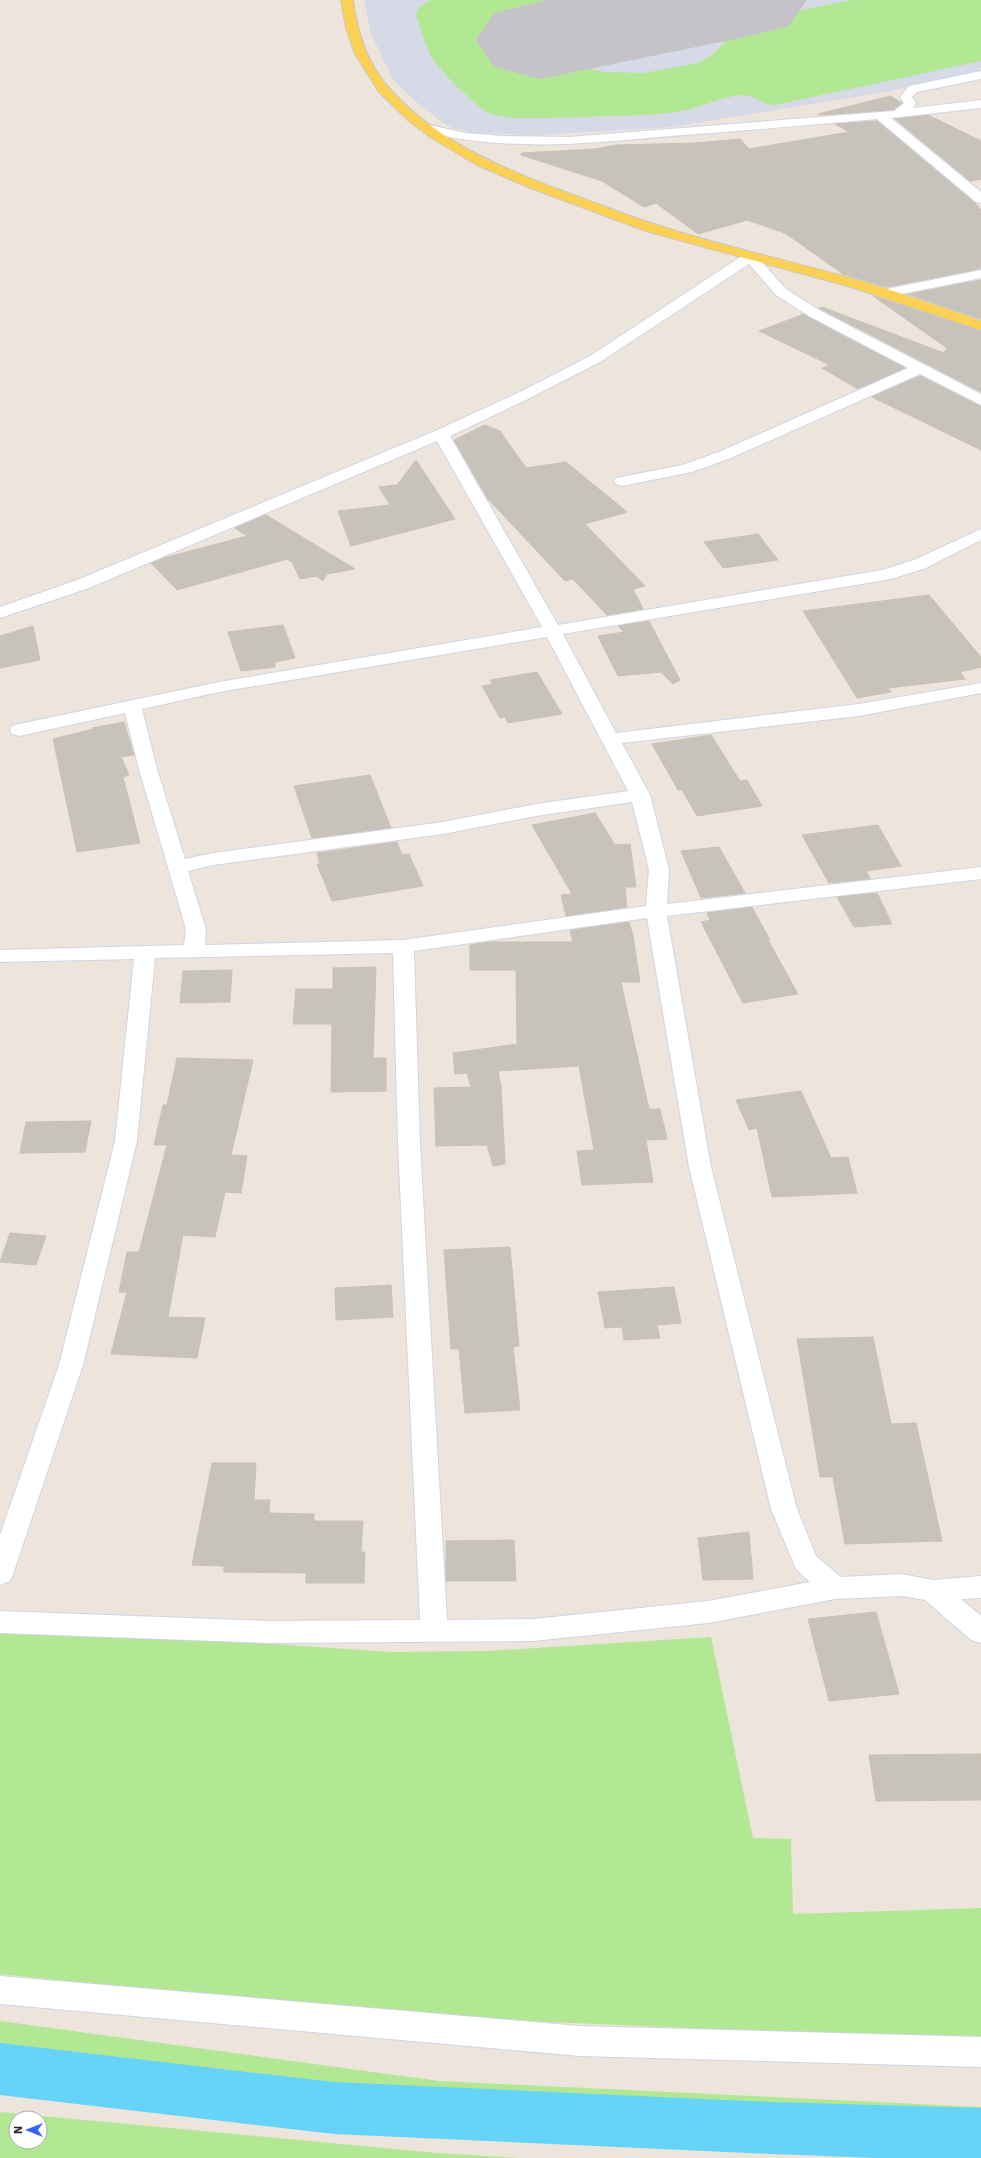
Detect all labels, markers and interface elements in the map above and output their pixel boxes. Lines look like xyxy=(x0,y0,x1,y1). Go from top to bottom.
north arrow xyxy=(8,2110,48,2150)
text: N xyxy=(12,2126,25,2134)

